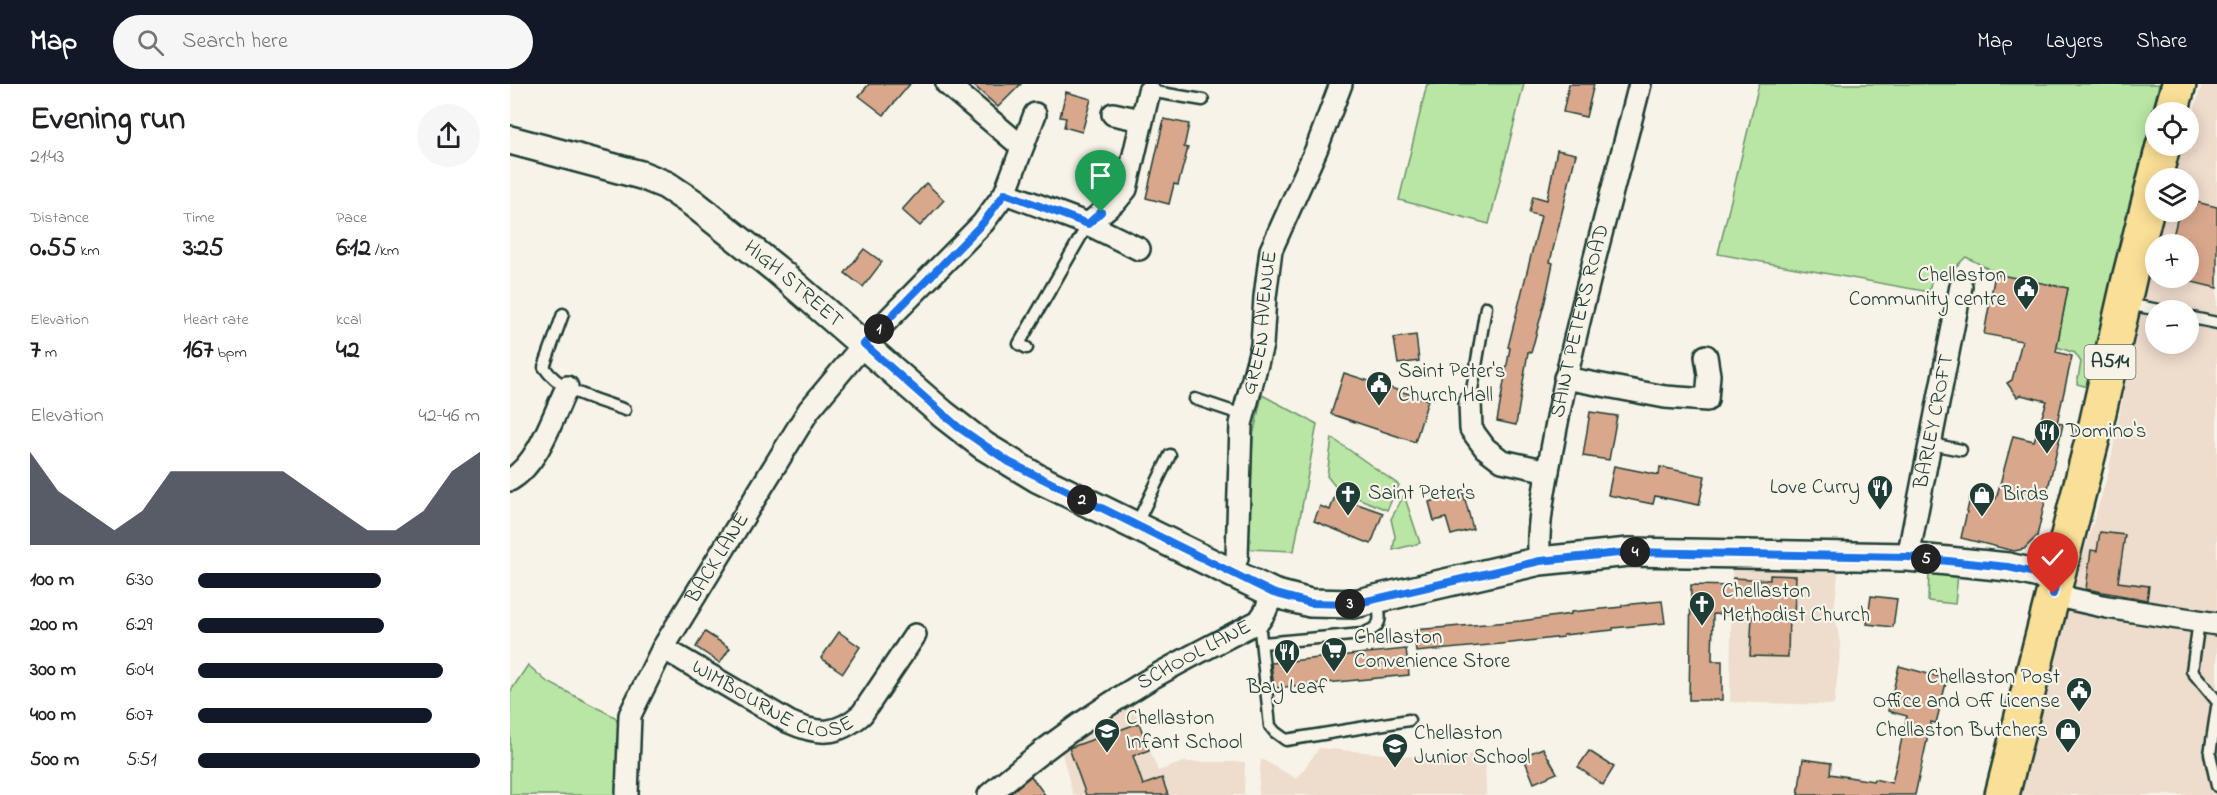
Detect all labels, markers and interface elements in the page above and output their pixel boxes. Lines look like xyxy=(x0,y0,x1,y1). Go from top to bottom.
search box xyxy=(113,15,533,69)
text: Map xyxy=(30,22,77,63)
icon: search xyxy=(134,26,167,59)
text: Search here xyxy=(182,26,288,58)
text: Map xyxy=(1977,27,2013,57)
text: Layers xyxy=(2046,27,2103,57)
text: Share xyxy=(2136,27,2187,57)
text: Evening run xyxy=(30,96,185,144)
map controls xyxy=(2145,102,2199,354)
button: locate xyxy=(2145,102,2199,156)
button: share xyxy=(417,104,480,167)
text: 21:43 xyxy=(30,143,65,172)
pin xyxy=(1075,150,1126,212)
icon: arrive xyxy=(1084,159,1117,192)
button: layers xyxy=(2145,168,2199,222)
text: Distance xyxy=(30,206,89,230)
text: Time xyxy=(183,206,215,230)
text: Pace xyxy=(336,206,367,230)
street label: SAINT PETER'S ROAD xyxy=(1543,221,1618,420)
text: 0.55 xyxy=(30,230,76,268)
text: 3:25 xyxy=(183,230,224,268)
text: 6:12 xyxy=(336,230,371,268)
street label: HIGH STREET xyxy=(737,233,849,336)
button: + xyxy=(2145,234,2199,288)
text: km xyxy=(76,239,100,263)
text: /km xyxy=(371,239,399,263)
street label: GREEN AVENUE xyxy=(1234,249,1286,398)
place label: Chellaston Community centre xyxy=(1849,261,2007,317)
public building icon: Chellaston Community centre xyxy=(2011,273,2041,311)
button: − xyxy=(2145,300,2199,354)
text: Elevation xyxy=(30,308,89,332)
text: Heart rate xyxy=(183,308,249,332)
text: kcal xyxy=(336,308,361,332)
pin: 1 xyxy=(864,314,894,344)
text: 1 xyxy=(876,317,882,341)
text: 7 xyxy=(30,332,41,370)
text: 167 xyxy=(183,332,213,370)
text: 42 xyxy=(336,332,360,370)
text: m xyxy=(41,341,57,365)
text: bpm xyxy=(213,341,247,365)
road number: A514 xyxy=(2084,345,2136,379)
street label: BARLEY CROFT xyxy=(1906,352,1962,492)
place label: Saint Peter's Church Hall xyxy=(1398,357,1505,411)
public building icon: Saint Peter's Church Hall xyxy=(1364,369,1394,407)
text: Elevation xyxy=(30,402,104,431)
text: 42–46 m xyxy=(419,402,480,431)
restaurant icon: Domino's xyxy=(2032,417,2062,455)
place label: Domino's xyxy=(2065,417,2147,447)
place label: Love Curry xyxy=(1770,473,1860,505)
restaurant icon: Love Curry xyxy=(1865,473,1895,511)
church icon: Saint Peter's xyxy=(1333,479,1363,517)
place label: Saint Peter's xyxy=(1368,479,1475,509)
shop icon: Birds xyxy=(1967,480,1997,518)
place label: Birds xyxy=(2001,480,2049,510)
pin: 2 xyxy=(1067,485,1097,515)
text: 2 xyxy=(1078,488,1086,512)
street label: BACK LANE xyxy=(678,507,757,610)
pin xyxy=(2027,532,2078,594)
pin: 4 xyxy=(1620,537,1650,567)
text: 4 xyxy=(1632,540,1638,564)
icon: check xyxy=(2036,541,2069,574)
pin: 5 xyxy=(1911,544,1941,574)
text: 5 xyxy=(1921,547,1931,571)
text: 100 m xyxy=(30,566,74,595)
text: 6:30 xyxy=(126,566,153,595)
place label: Chellaston Methodist Church xyxy=(1722,577,1870,631)
pin: 3 xyxy=(1335,589,1365,619)
church icon: Chellaston Methodist Church xyxy=(1687,589,1717,627)
text: 3 xyxy=(1347,592,1353,616)
text: 200 m xyxy=(30,611,78,640)
text: 6:29 xyxy=(126,611,152,640)
street label: SCHOOL LANE xyxy=(1132,613,1257,698)
place label: Chellaston Convenience Store xyxy=(1354,623,1511,677)
supermarket icon: Chellaston Convenience Store xyxy=(1319,635,1349,673)
restaurant icon: Bay Leaf xyxy=(1272,637,1302,675)
street label: WIMBOURNE CLOSE xyxy=(685,653,860,746)
text: 300 m xyxy=(30,656,76,685)
text: 6:04 xyxy=(126,656,153,685)
place label: Chellaston Post Office and Off License xyxy=(1872,663,2061,717)
place label: Bay Leaf xyxy=(1246,673,1328,705)
public building icon: Chellaston Post Office and Off License xyxy=(2064,675,2094,713)
text: 400 m xyxy=(30,701,76,730)
text: 6:07 xyxy=(126,701,153,730)
place label: Chellaston Infant School xyxy=(1126,704,1243,758)
school or university icon: Chellaston Infant School xyxy=(1092,716,1122,754)
place label: Chellaston Butchers xyxy=(1875,716,2048,746)
shop icon: Chellaston Butchers xyxy=(2053,716,2083,754)
place label: Chellaston Junior School xyxy=(1414,719,1531,773)
school or university icon: Chellaston Junior School xyxy=(1380,731,1410,769)
text: 500 m xyxy=(30,746,79,775)
text: 5:51 xyxy=(126,746,157,775)

